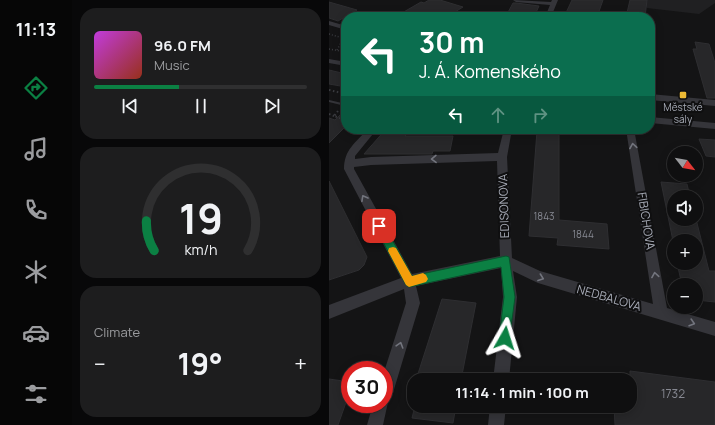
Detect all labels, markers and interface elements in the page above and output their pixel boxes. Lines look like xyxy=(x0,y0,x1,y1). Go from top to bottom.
text: 11:13 xyxy=(16,17,56,41)
text: 30 m xyxy=(419,23,484,61)
icon: left xyxy=(353,28,405,80)
text: 96.0 FM xyxy=(154,35,211,56)
text: Music xyxy=(154,56,190,74)
text: J. Á. Komenského xyxy=(419,59,561,83)
icon: directions xyxy=(22,74,50,102)
marker: Městské sály xyxy=(678,90,688,100)
icon: previous xyxy=(119,95,141,117)
icon: pause xyxy=(190,95,212,117)
icon: next xyxy=(261,95,283,117)
place label: Městské sály xyxy=(663,100,703,126)
icon: left xyxy=(445,104,467,126)
icon: ahead xyxy=(487,104,509,126)
icon: right xyxy=(529,104,551,126)
icon: music xyxy=(22,135,50,163)
one-way arrow xyxy=(629,143,638,150)
north arrow xyxy=(667,146,703,182)
map controls xyxy=(667,146,703,314)
one-way arrow xyxy=(431,155,437,164)
street label: EDISONOVA xyxy=(494,173,513,238)
text: 19 xyxy=(178,189,223,245)
button: sound xyxy=(667,190,703,226)
street label: FIBICHOVA xyxy=(634,191,659,251)
one-way arrow xyxy=(361,195,368,202)
icon: phone xyxy=(22,196,50,224)
pin xyxy=(362,209,396,243)
house number: 1843 xyxy=(533,209,555,223)
icon: arrive xyxy=(368,215,390,237)
house number: 1844 xyxy=(572,227,594,241)
button: + xyxy=(667,234,703,270)
text: km/h xyxy=(184,239,217,258)
icon: climate xyxy=(22,258,50,286)
one-way arrow xyxy=(651,272,659,278)
one-way arrow xyxy=(537,273,544,281)
button: − xyxy=(667,278,703,314)
street label: NEDBALOVA xyxy=(575,280,644,315)
position arrow xyxy=(484,317,526,359)
one-way arrow xyxy=(689,318,696,327)
icon: car xyxy=(22,319,50,347)
text: Climate xyxy=(94,323,140,341)
one-way arrow xyxy=(395,342,404,349)
text: 19° xyxy=(177,343,223,384)
text: − xyxy=(94,349,106,379)
text: + xyxy=(294,349,307,379)
speed limit sign: 30 xyxy=(341,361,393,413)
icon: filters xyxy=(22,380,50,408)
text: 11:14 · 1 min · 100 m xyxy=(455,382,589,403)
house number: 1732 xyxy=(661,385,685,402)

